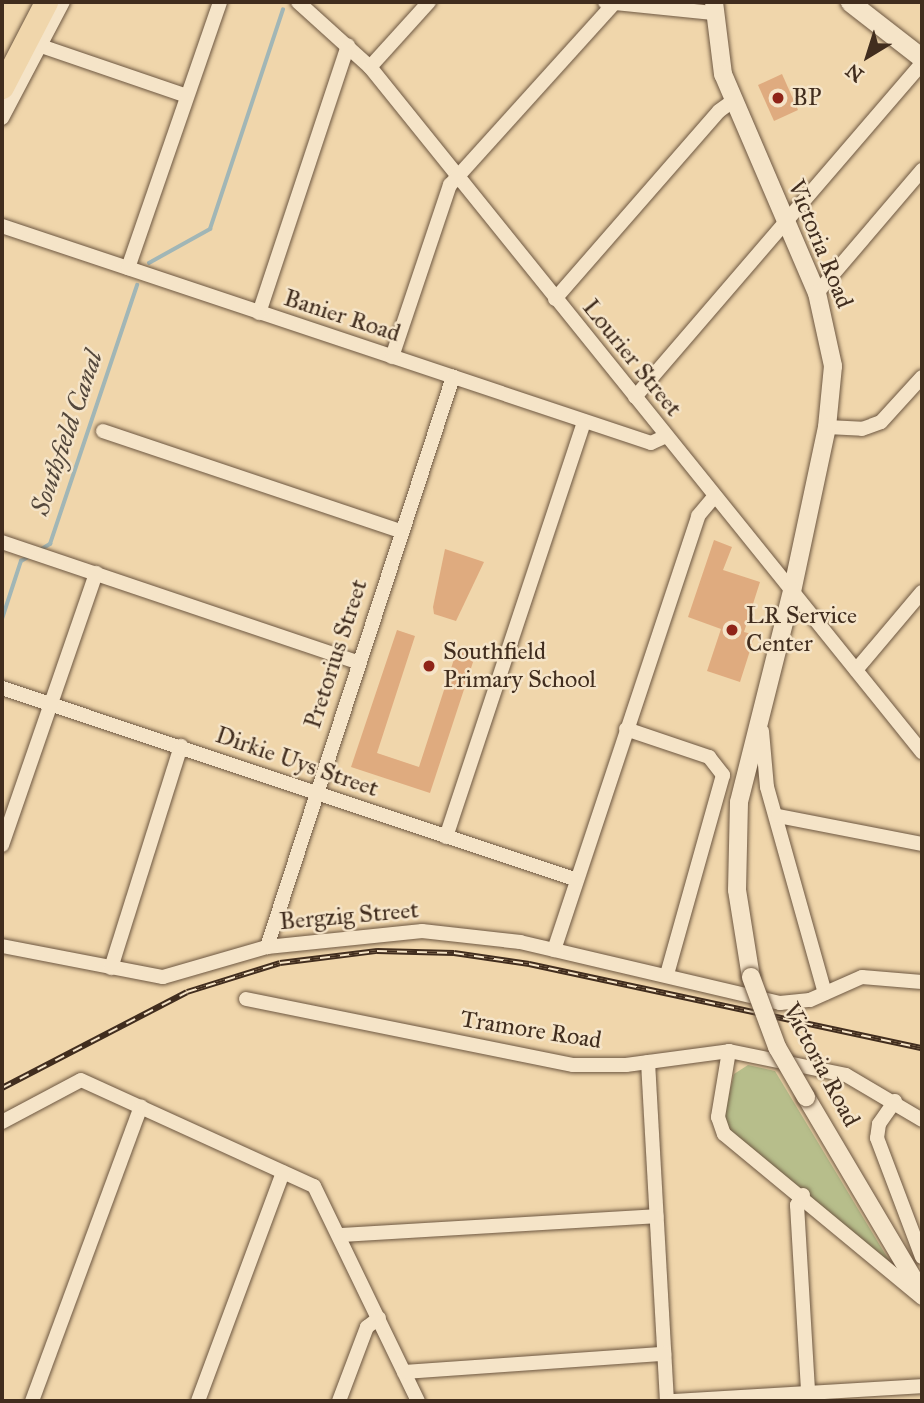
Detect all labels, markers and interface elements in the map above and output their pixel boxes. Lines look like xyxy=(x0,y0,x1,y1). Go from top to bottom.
north arrow xyxy=(833,21,903,91)
text: N xyxy=(841,59,868,87)
place label: BP xyxy=(792,84,821,112)
marker: BP xyxy=(770,90,786,106)
street label: Victoria Road xyxy=(781,176,859,312)
street label: Banier Road xyxy=(280,284,404,348)
street label: Lourier Street xyxy=(576,294,688,422)
water label: Southfield Canal xyxy=(24,347,110,519)
street label: Pretorius Street xyxy=(298,576,374,732)
place label: LR Service Center xyxy=(746,602,857,658)
marker: LR Service Center xyxy=(724,622,740,638)
place label: Southfield Primary School xyxy=(443,638,596,694)
marker: Southfield Primary School xyxy=(421,658,437,674)
street label: Dirkie Uys Street xyxy=(212,721,382,803)
street label: Bergzig Street xyxy=(278,896,420,936)
street label: Victoria Road xyxy=(776,998,866,1132)
street label: Tramore Road xyxy=(458,1005,604,1055)

